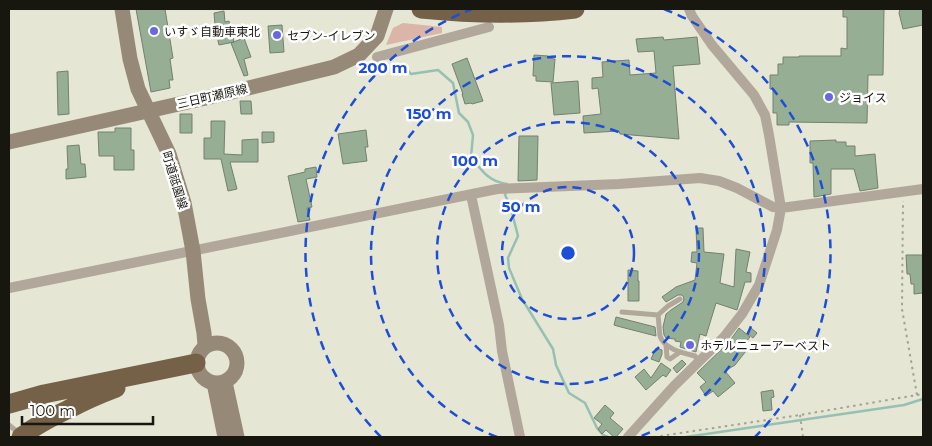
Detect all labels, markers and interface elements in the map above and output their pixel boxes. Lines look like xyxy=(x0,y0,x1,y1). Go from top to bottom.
place label: いすゞ自動車東北 xyxy=(164,24,260,39)
marker: いすゞ自動車東北 xyxy=(148,25,160,37)
place label: セブン-イレブン xyxy=(287,28,376,43)
marker: セブン-イレブン xyxy=(271,29,283,41)
text: 200 m xyxy=(358,58,408,77)
street label: 三日町瀬原線 xyxy=(175,81,249,111)
place label: ジョイス xyxy=(839,90,887,105)
marker: ジョイス xyxy=(823,91,835,103)
text: 150 m xyxy=(407,104,451,123)
street label: 町道祗園線 xyxy=(159,149,191,211)
text: 100 m xyxy=(452,151,498,170)
text: 50 m xyxy=(501,197,541,216)
centre of rings xyxy=(559,244,577,262)
place label: ホテルニューアーベスト xyxy=(700,338,831,353)
marker: ホテルニューアーベスト xyxy=(684,339,696,351)
scale bar xyxy=(22,394,154,426)
text: 100 m xyxy=(30,401,75,420)

